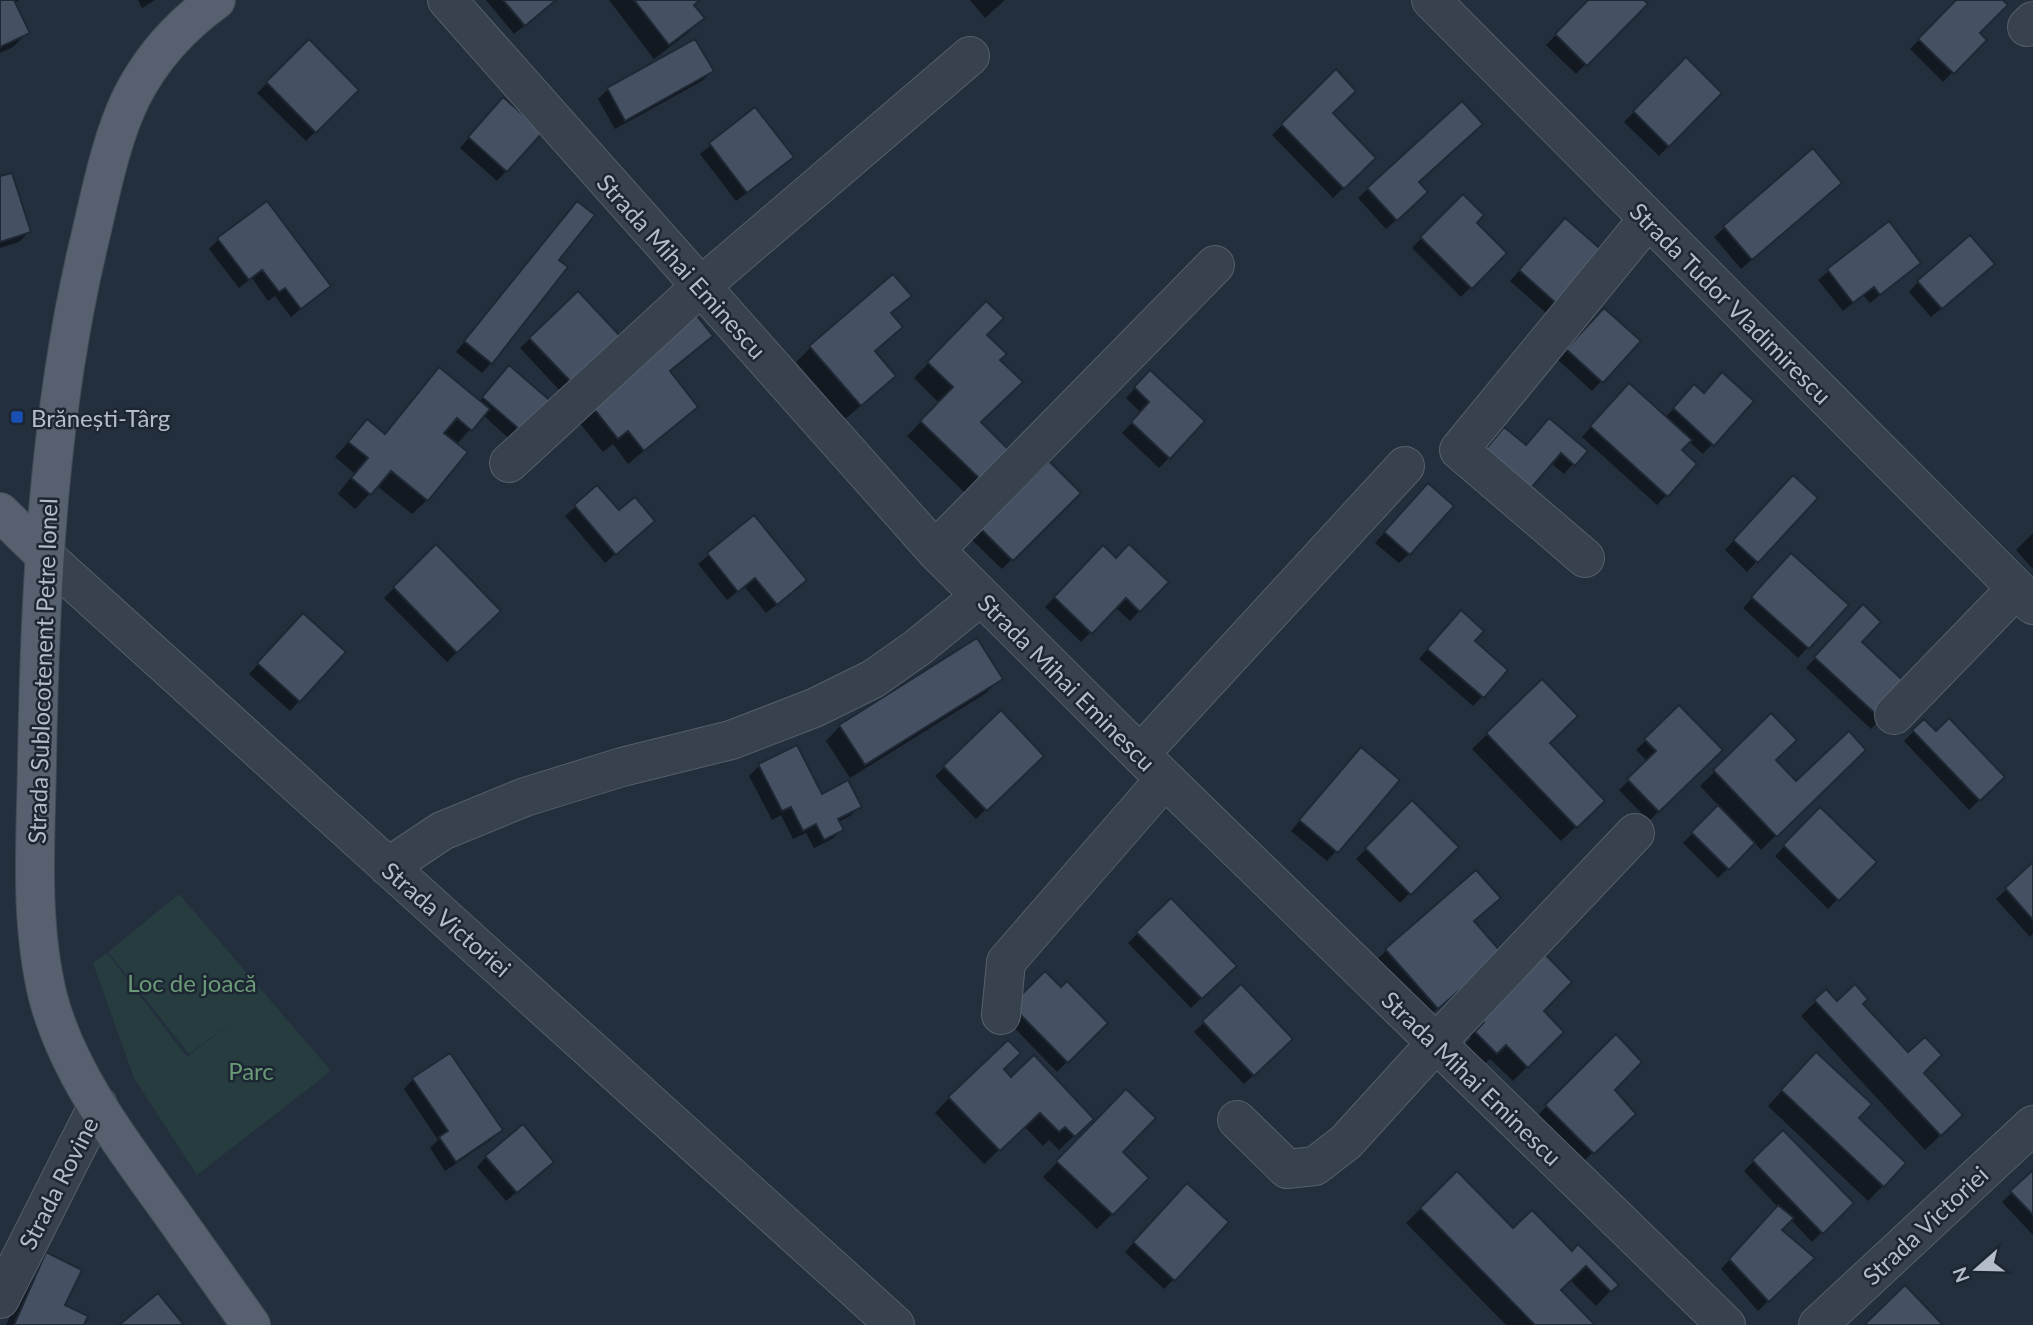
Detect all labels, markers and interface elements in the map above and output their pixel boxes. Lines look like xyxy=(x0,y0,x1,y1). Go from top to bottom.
street label: Strada Mihai Eminescu xyxy=(591,168,773,364)
street label: Strada Tudor Vladimirescu xyxy=(1624,196,1838,410)
place label: Brănești-Târg xyxy=(31,403,170,432)
marker: Brănești-Târg xyxy=(9,409,25,425)
street label: Strada Sublocotenent Petre Ionel xyxy=(21,498,63,844)
street label: Strada Mihai Eminescu xyxy=(972,587,1162,777)
street label: Strada Victoriei xyxy=(377,855,517,983)
park label: Loc de joacă xyxy=(127,968,257,997)
street label: Strada Mihai Eminescu xyxy=(1376,985,1568,1171)
park label: Parc xyxy=(228,1056,274,1085)
street label: Strada Rovine xyxy=(12,1112,104,1254)
street label: Strada Victoriei xyxy=(1856,1160,1994,1290)
north arrow xyxy=(1942,1234,2012,1304)
text: N xyxy=(1947,1264,1974,1286)

